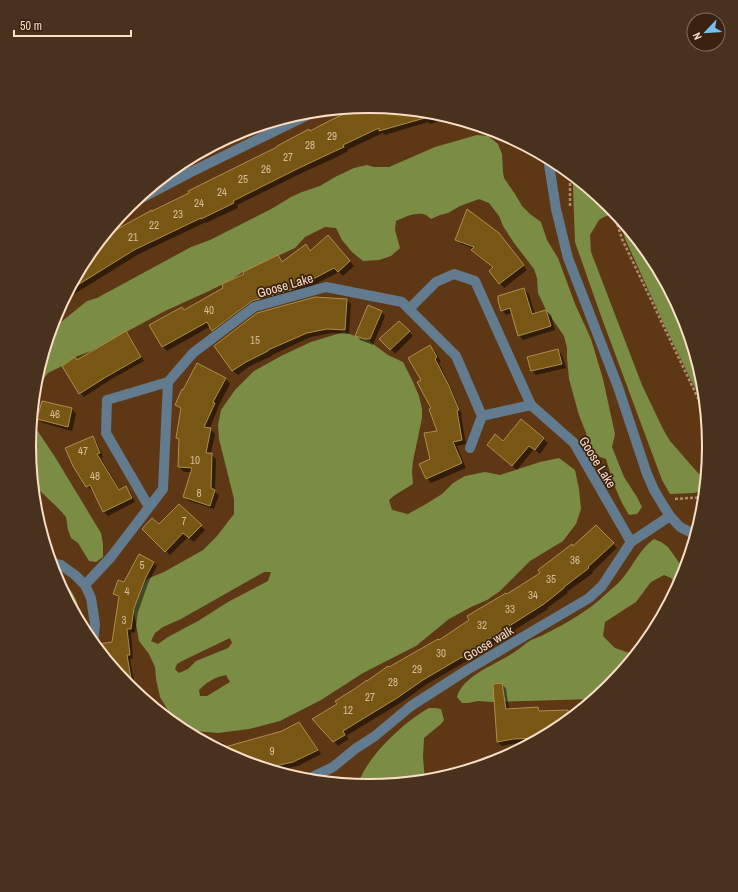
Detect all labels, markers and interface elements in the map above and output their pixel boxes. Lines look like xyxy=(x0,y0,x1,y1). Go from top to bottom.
scale bar xyxy=(14,12,131,38)
north arrow xyxy=(686,12,726,52)
text: 50 m xyxy=(20,18,42,34)
text: N xyxy=(689,30,705,42)
house number: 29 xyxy=(327,129,337,143)
house number: 28 xyxy=(305,138,315,152)
house number: 27 xyxy=(283,150,293,164)
house number: 26 xyxy=(261,162,271,176)
house number: 25 xyxy=(238,172,248,186)
house number: 24 xyxy=(217,185,227,199)
house number: 24 xyxy=(194,196,204,210)
house number: 23 xyxy=(173,207,183,221)
house number: 22 xyxy=(149,218,159,232)
house number: 21 xyxy=(128,230,138,244)
street label: Goose Lake xyxy=(255,269,315,302)
house number: 40 xyxy=(204,303,214,317)
house number: 15 xyxy=(250,333,260,347)
house number: 46 xyxy=(50,407,60,421)
street label: Goose Lake xyxy=(575,433,620,491)
house number: 47 xyxy=(78,444,88,458)
house number: 10 xyxy=(190,453,200,467)
house number: 48 xyxy=(90,469,100,483)
house number: 8 xyxy=(196,486,202,500)
house number: 7 xyxy=(181,514,187,528)
house number: 36 xyxy=(570,553,580,567)
house number: 5 xyxy=(139,558,145,572)
house number: 35 xyxy=(546,572,556,586)
house number: 4 xyxy=(124,584,130,598)
house number: 34 xyxy=(528,588,538,602)
house number: 33 xyxy=(505,602,515,616)
house number: 3 xyxy=(121,613,127,627)
house number: 32 xyxy=(477,618,487,632)
street label: Goose walk xyxy=(460,621,517,665)
house number: 30 xyxy=(436,646,446,660)
house number: 29 xyxy=(412,662,422,676)
house number: 28 xyxy=(388,675,398,689)
house number: 27 xyxy=(365,690,375,704)
house number: 12 xyxy=(343,703,353,717)
house number: 9 xyxy=(269,744,275,758)

